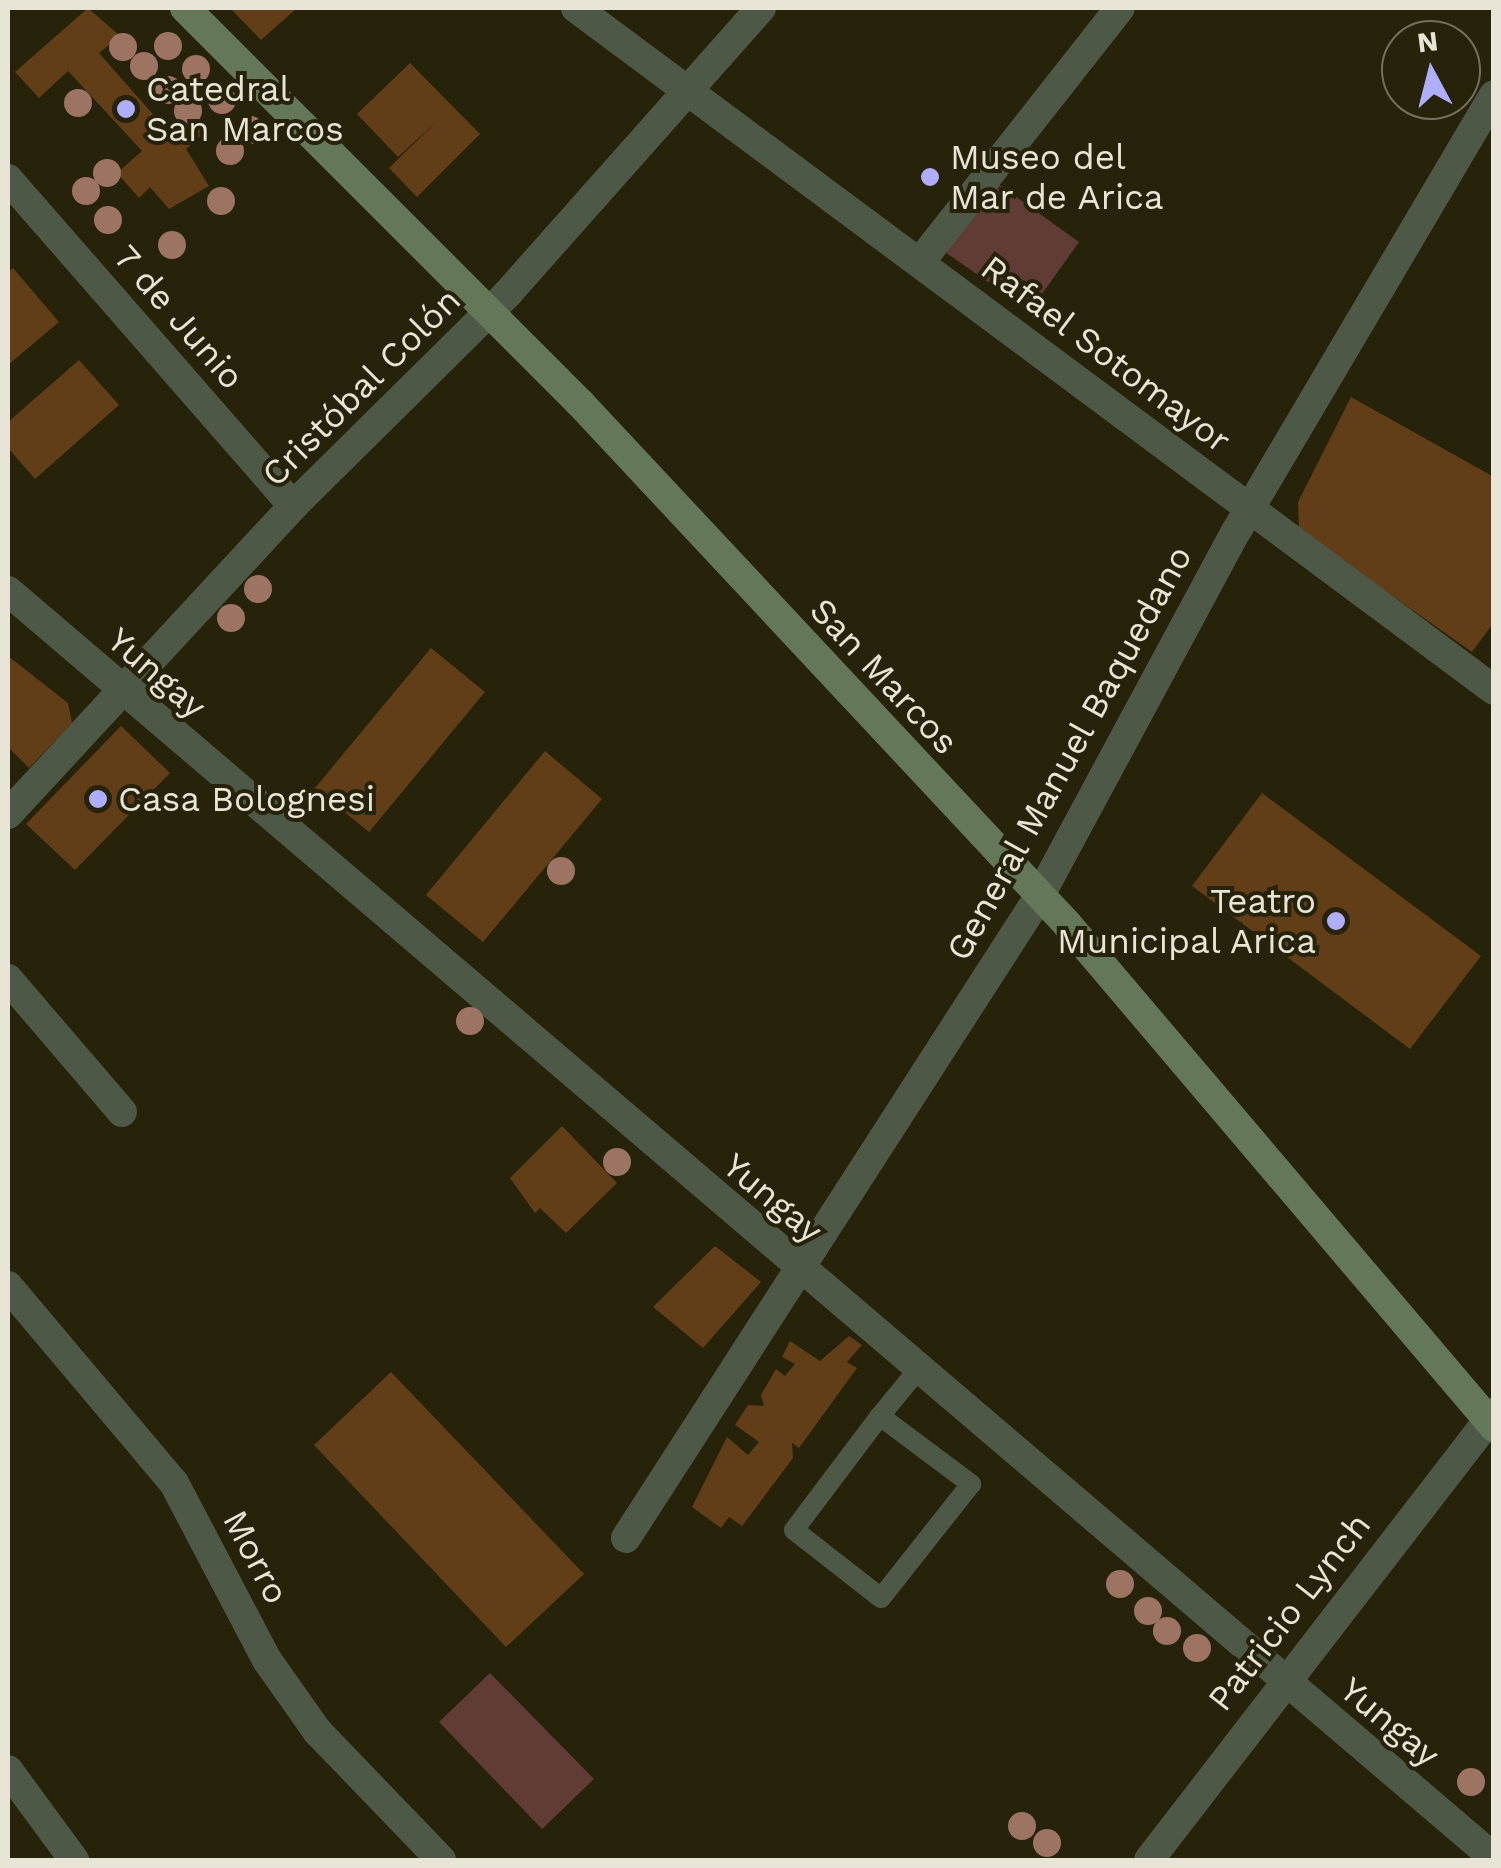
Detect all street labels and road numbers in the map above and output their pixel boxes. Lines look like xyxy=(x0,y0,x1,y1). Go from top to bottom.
street label: 7 de Junio xyxy=(105,236,253,398)
street label: Rafael Sotomayor xyxy=(973,246,1239,462)
street label: Cristóbal Colón xyxy=(253,279,469,495)
street label: General Manuel Baquedano xyxy=(937,537,1201,969)
street label: San Marcos xyxy=(801,589,967,763)
street label: Yungay xyxy=(99,619,215,727)
street label: Yungay xyxy=(715,1144,831,1252)
street label: Morro xyxy=(214,1503,298,1611)
street label: Patricio Lynch xyxy=(1199,1505,1379,1719)
street label: Yungay xyxy=(1332,1668,1448,1776)

